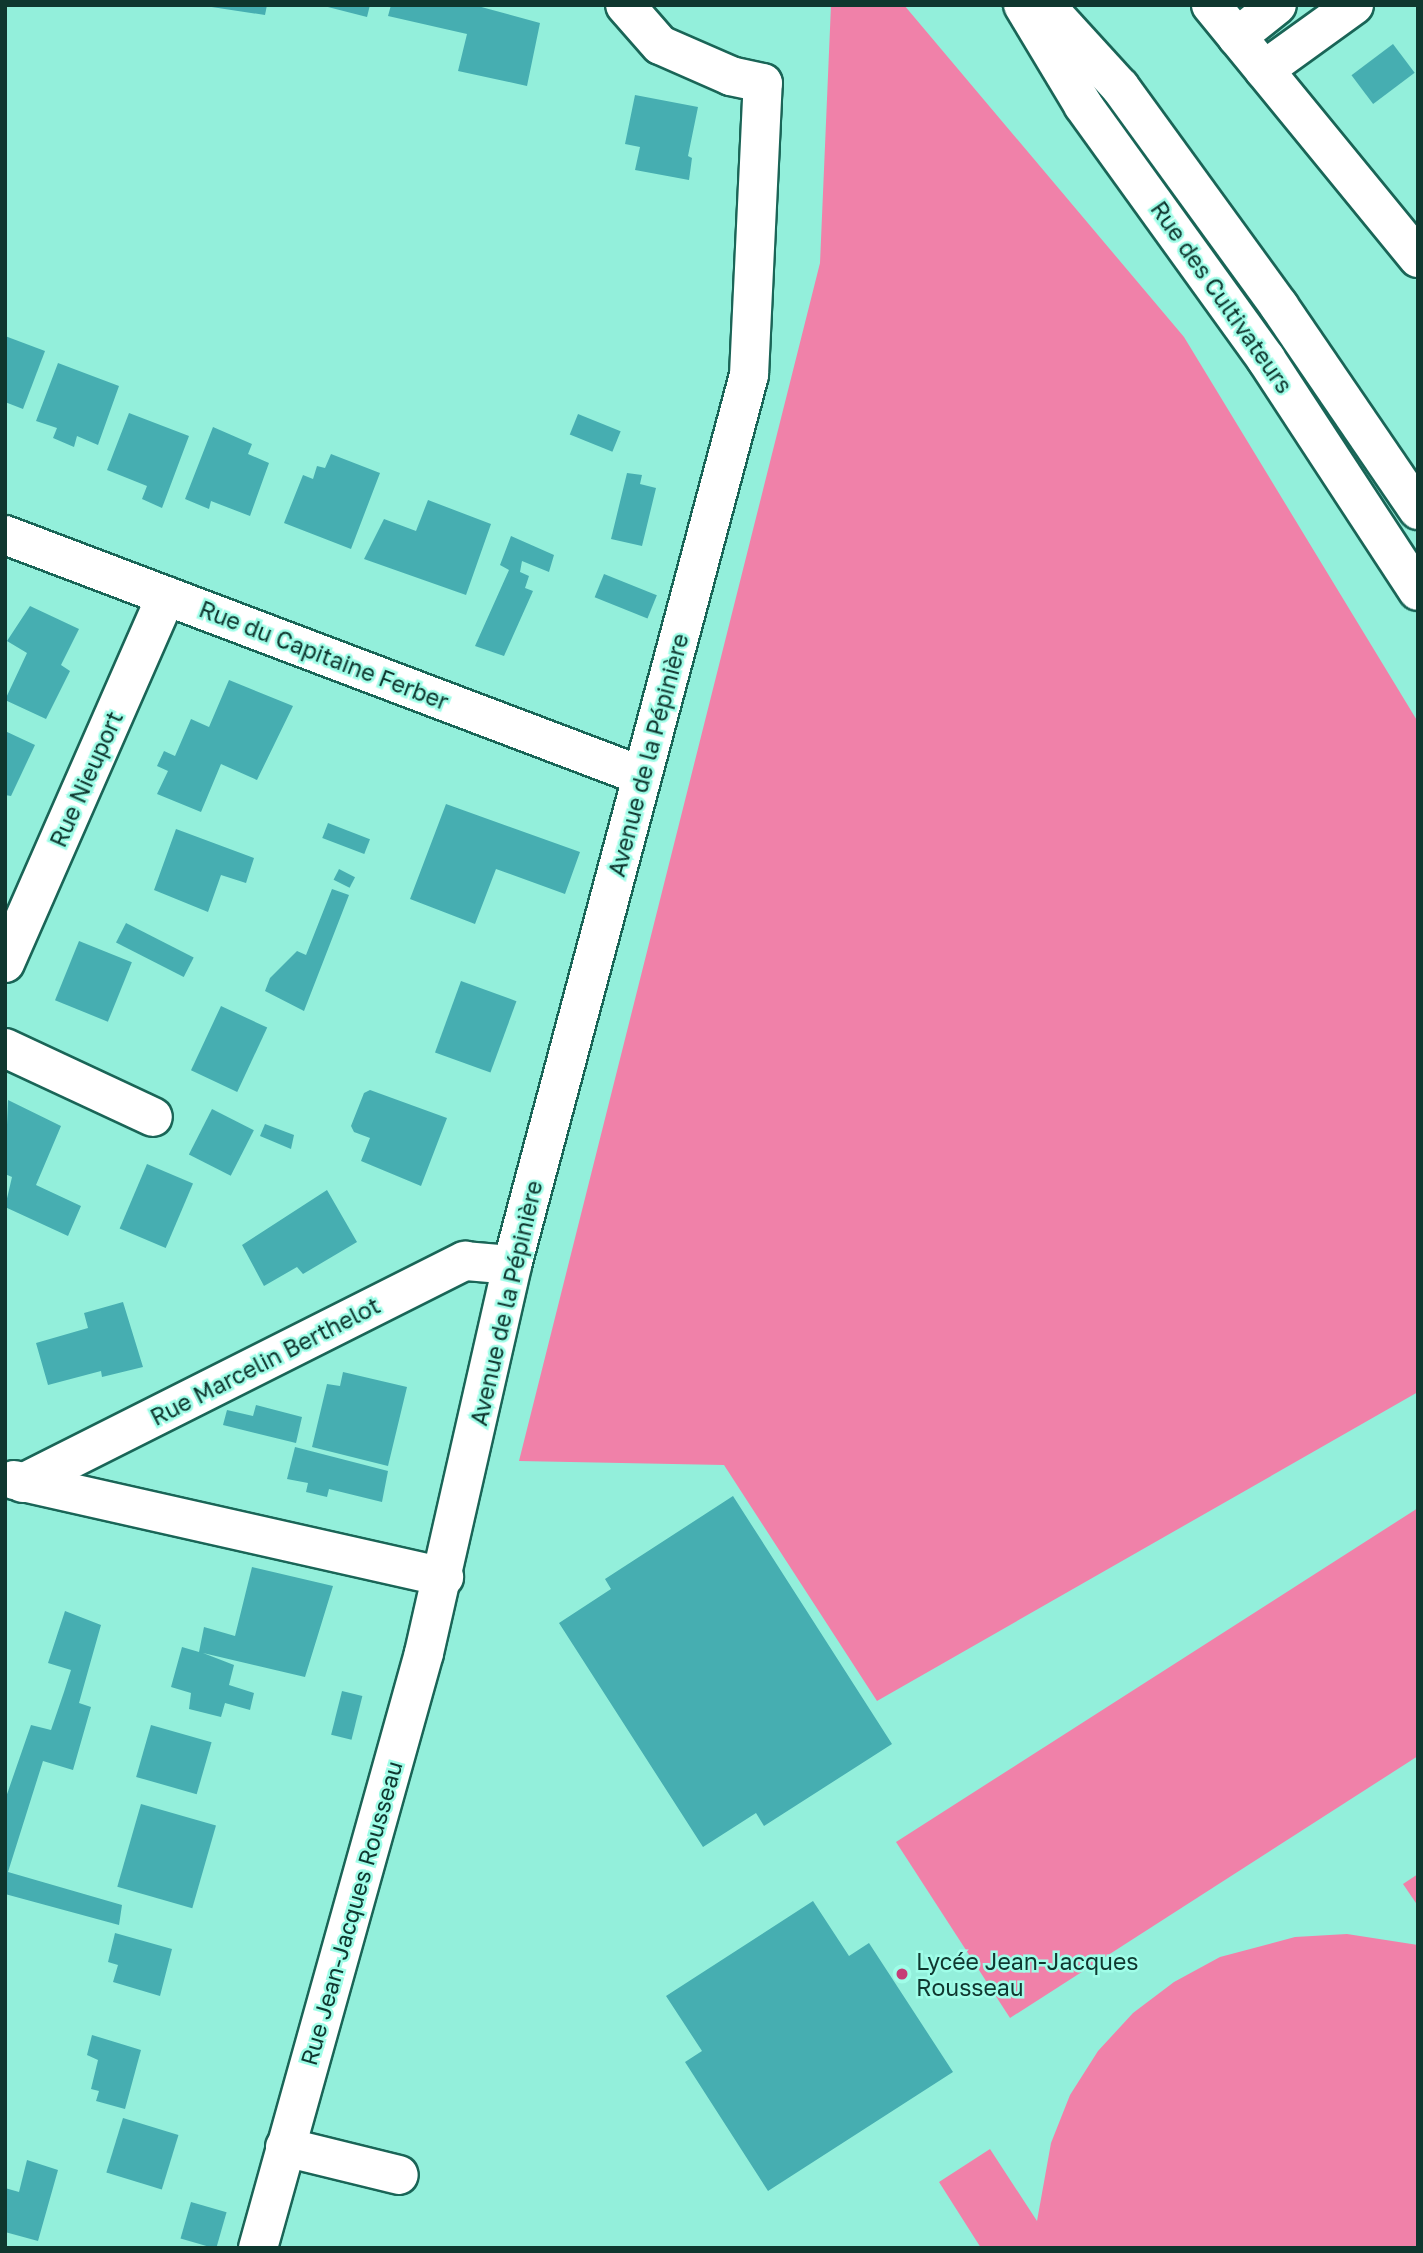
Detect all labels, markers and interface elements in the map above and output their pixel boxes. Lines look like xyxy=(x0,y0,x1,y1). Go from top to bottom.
street label: Rue des Cultivateurs xyxy=(1145,196,1299,398)
street label: Rue du Capitaine Ferber xyxy=(195,595,453,715)
street label: Avenue de la Pépinière xyxy=(602,630,694,880)
street label: Rue Nieuport xyxy=(44,707,128,851)
street label: Avenue de la Pépinière xyxy=(464,1178,548,1428)
street label: Rue Marcelin Berthelot xyxy=(146,1291,384,1431)
street label: Rue Jean-Jacques Rousseau xyxy=(294,1758,408,2068)
place label: Lycée Jean-Jacques Rousseau xyxy=(916,1947,1139,2001)
marker: Lycée Jean-Jacques Rousseau xyxy=(894,1966,910,1982)

